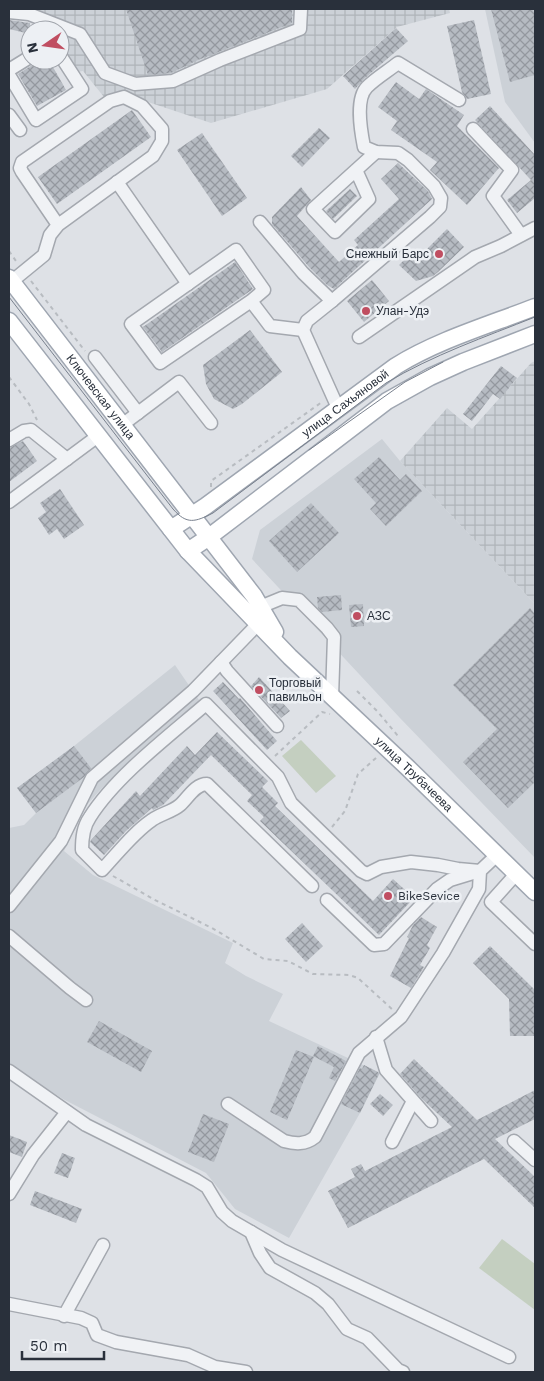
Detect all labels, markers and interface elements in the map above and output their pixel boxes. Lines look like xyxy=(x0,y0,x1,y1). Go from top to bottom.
north arrow xyxy=(20,20,70,70)
text: N xyxy=(23,41,41,55)
place label: Снежный Барс xyxy=(346,247,429,261)
marker: Снежный Барс xyxy=(433,248,445,260)
place label: Улан-Удэ xyxy=(376,304,429,318)
marker: Улан-Удэ xyxy=(360,305,372,317)
street label: Ключевская улица xyxy=(63,351,138,442)
street label: улица Сахьяновой xyxy=(299,367,392,440)
place label: АЗС xyxy=(367,609,391,623)
marker: АЗС xyxy=(351,610,363,622)
place label: Торговый павильон xyxy=(269,676,322,704)
marker: Торговый павильон xyxy=(253,684,265,696)
street label: улица Трубачеева xyxy=(372,734,456,815)
place label: BikeSevice xyxy=(398,889,460,903)
marker: BikeSevice xyxy=(382,890,394,902)
scale bar xyxy=(22,1328,105,1360)
text: 50 m xyxy=(30,1337,67,1355)

